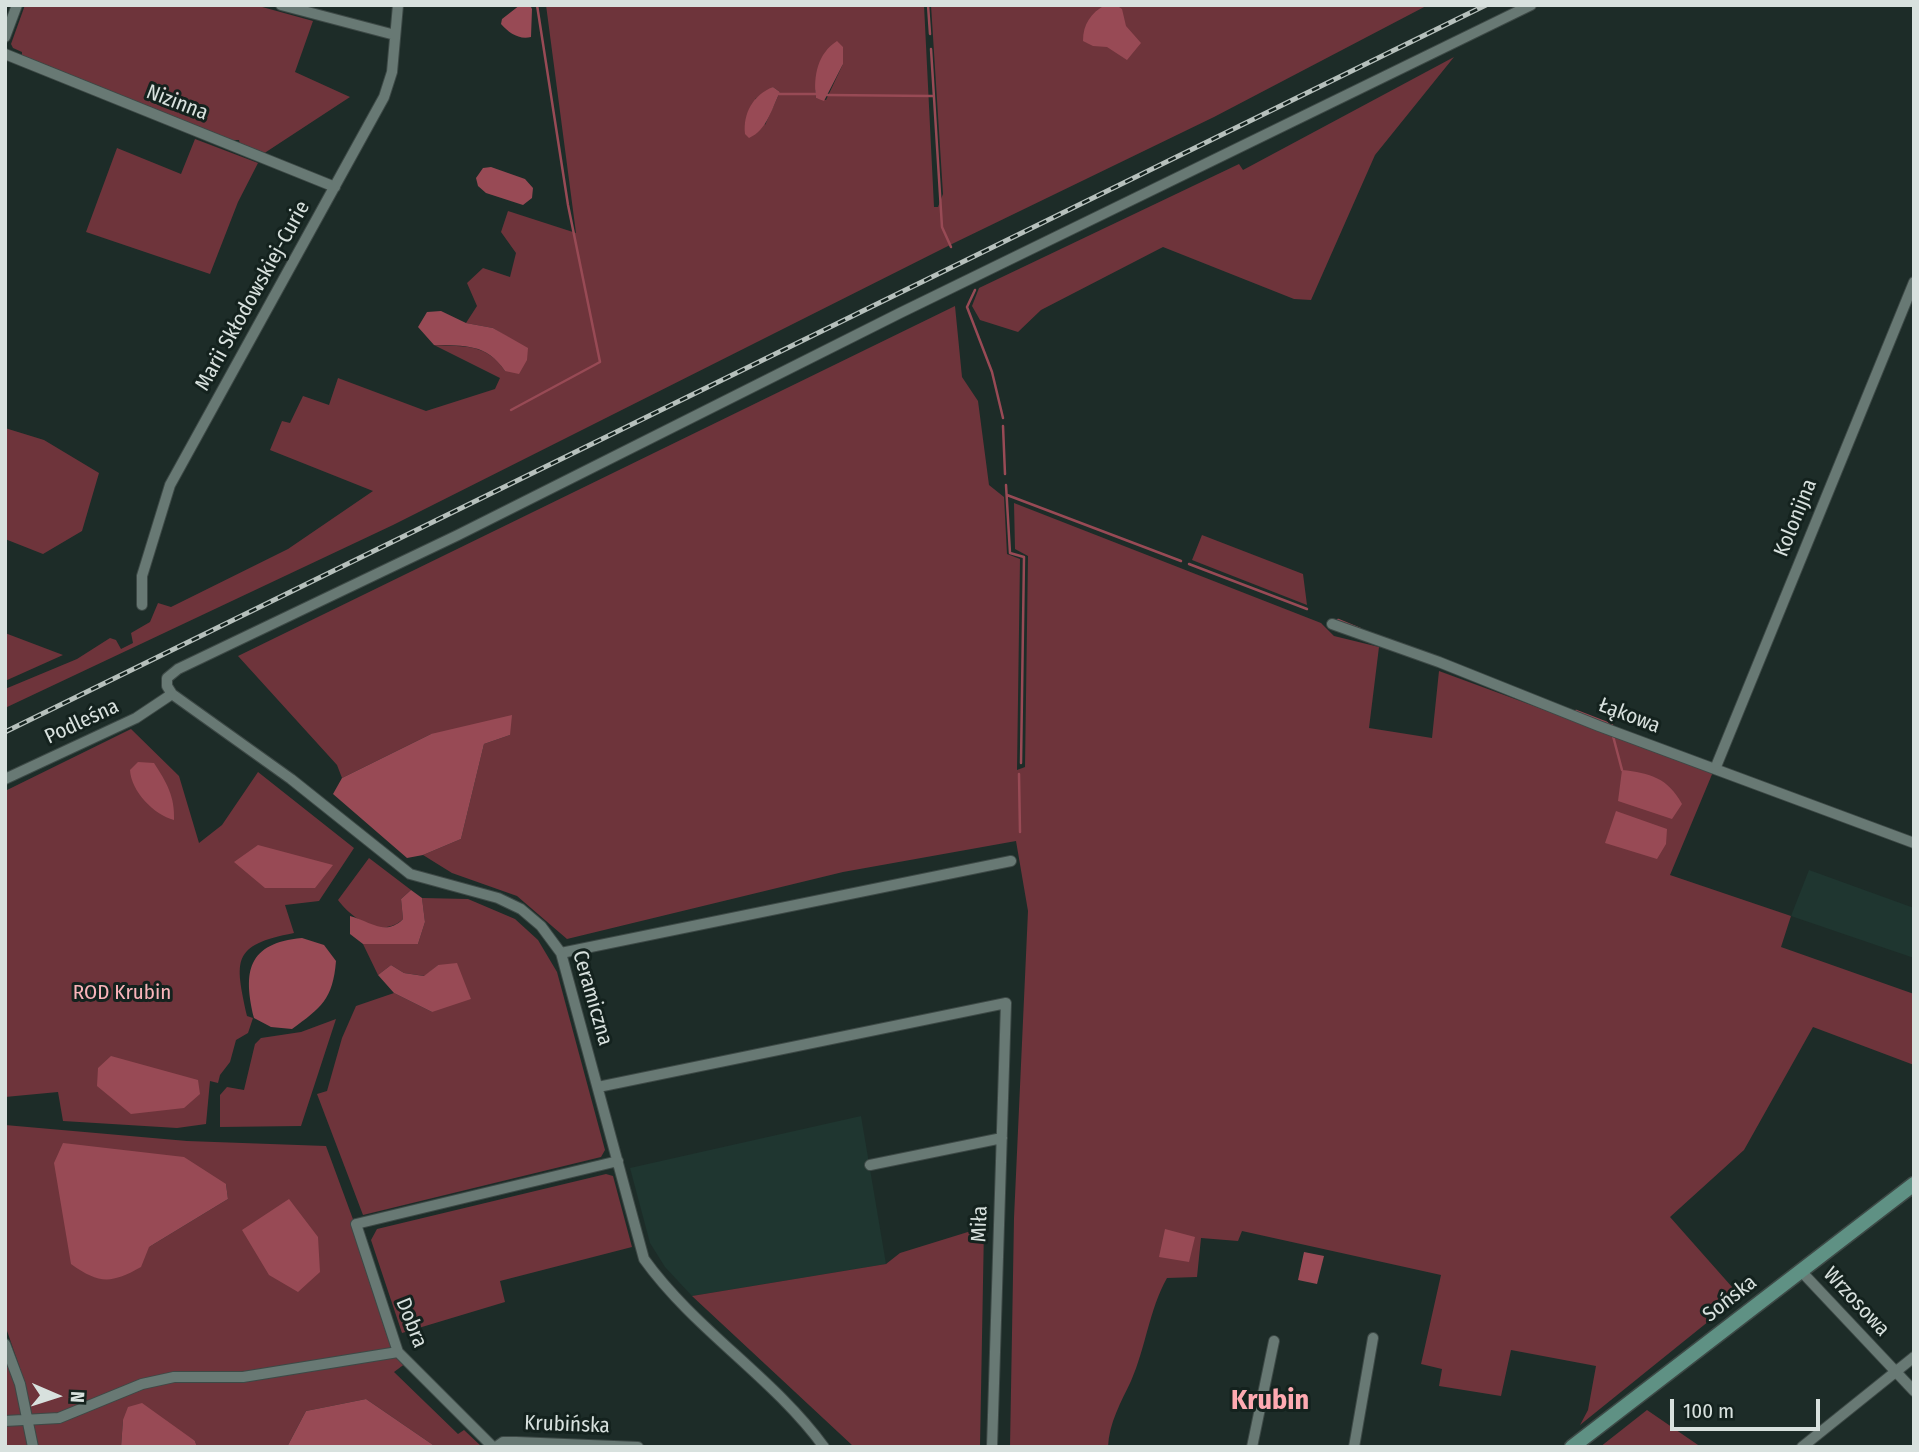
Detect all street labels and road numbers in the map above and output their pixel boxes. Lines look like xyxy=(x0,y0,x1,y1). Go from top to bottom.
street label: Nizinna xyxy=(143,80,211,126)
street label: Marii Skłodowskiej-Curie xyxy=(190,197,316,395)
street label: Kolonijna xyxy=(1769,476,1823,560)
street label: Łąkowa xyxy=(1594,693,1664,739)
street label: Podleśna xyxy=(41,694,123,750)
street label: Ceramiczna xyxy=(566,948,618,1048)
street label: Miła xyxy=(967,1205,993,1243)
street label: Wrzosowa xyxy=(1818,1262,1894,1342)
street label: Sońska xyxy=(1698,1270,1762,1328)
street label: Dobra xyxy=(390,1294,432,1352)
street label: Krubińska xyxy=(524,1411,610,1439)

